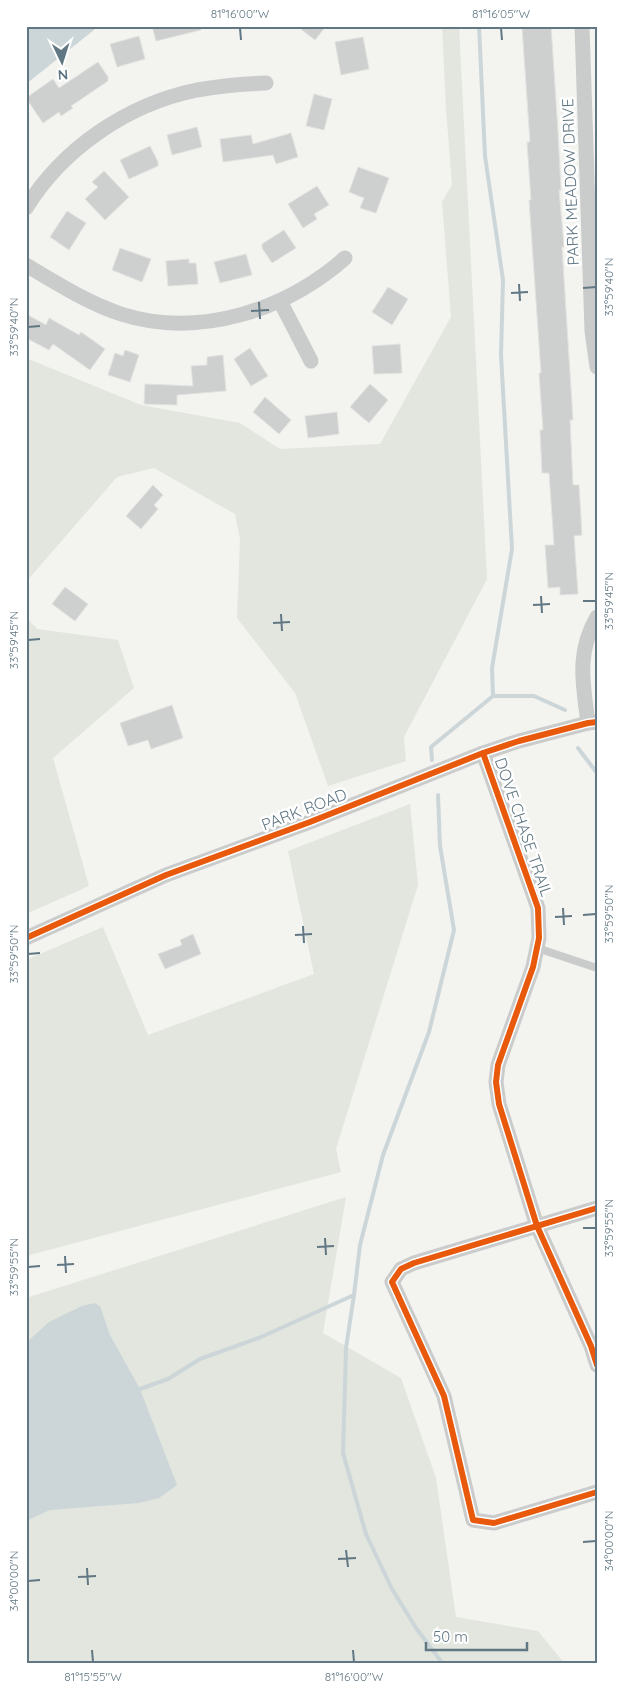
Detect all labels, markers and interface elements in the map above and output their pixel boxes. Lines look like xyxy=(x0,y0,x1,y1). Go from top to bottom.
text: 81°16'00"W xyxy=(211,6,270,21)
text: 81°16'05"W xyxy=(472,6,530,21)
north arrow xyxy=(38,38,88,88)
text: N xyxy=(57,66,69,84)
street label: PARK MEADOW DRIVE xyxy=(557,98,583,266)
text: 33°59'40"N xyxy=(601,258,616,316)
text: 33°59'40"N xyxy=(6,298,21,356)
text: 33°59'45"N xyxy=(601,572,616,630)
text: 33°59'45"N xyxy=(6,611,21,669)
street label: DOVE CHASE TRAIL xyxy=(491,755,557,900)
street label: PARK ROAD xyxy=(259,784,349,834)
text: 33°59'50"N xyxy=(601,884,616,944)
text: 33°59'50"N xyxy=(6,924,21,984)
text: 33°59'55"N xyxy=(601,1199,616,1257)
text: 33°59'55"N xyxy=(6,1238,21,1296)
text: 34°00'00"N xyxy=(601,1511,616,1571)
text: 34°00'00"N xyxy=(6,1551,21,1611)
scale bar xyxy=(426,1620,527,1652)
text: 50 m xyxy=(433,1627,468,1646)
text: 81°15'55"W xyxy=(64,1669,122,1684)
text: 81°16'00"W xyxy=(325,1669,384,1684)

